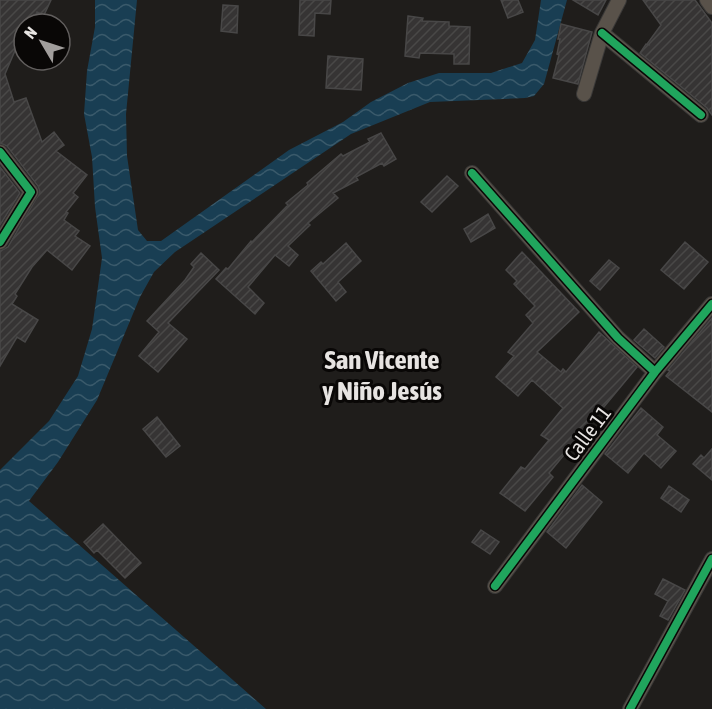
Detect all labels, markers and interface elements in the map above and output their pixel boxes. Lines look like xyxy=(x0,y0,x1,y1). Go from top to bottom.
north arrow xyxy=(12,12,72,72)
text: N xyxy=(20,23,40,42)
district label: San Vicente y Niño Jesús xyxy=(322,344,442,406)
street label: Calle 11 xyxy=(559,401,615,465)

